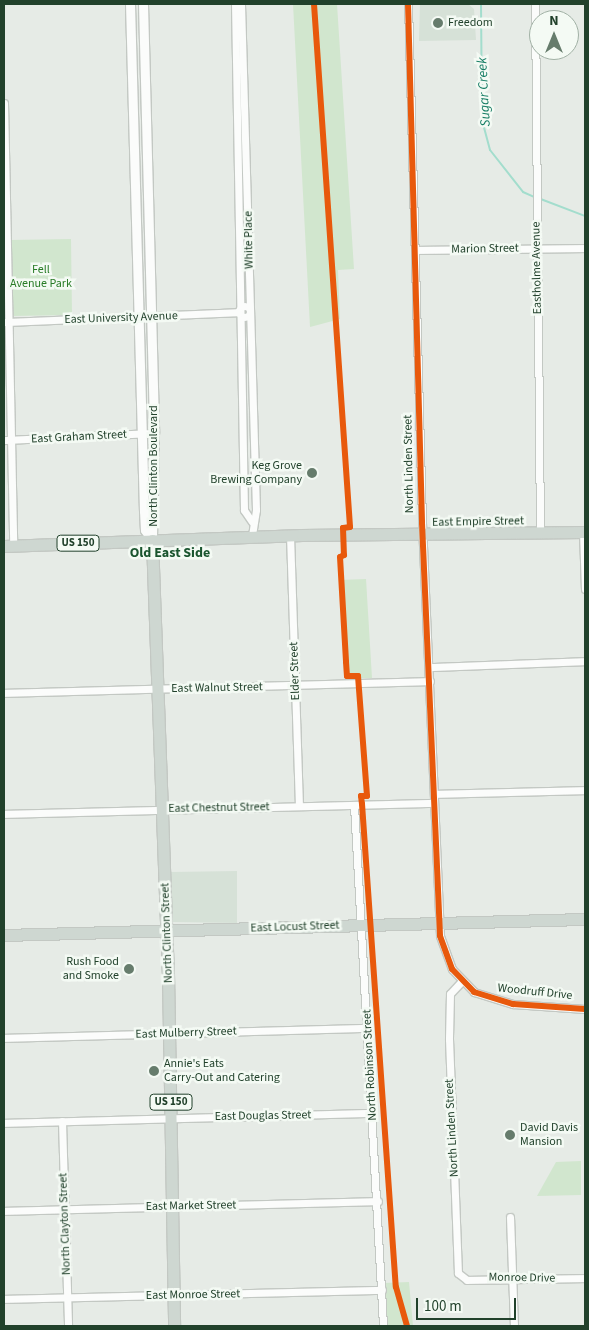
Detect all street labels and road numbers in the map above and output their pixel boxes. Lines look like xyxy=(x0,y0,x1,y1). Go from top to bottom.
street label: White Place xyxy=(241,211,257,269)
street label: Eastholme Avenue xyxy=(529,222,545,314)
street label: Marion Street xyxy=(451,241,519,257)
street label: East University Avenue xyxy=(64,309,178,327)
street label: North Clinton Boulevard xyxy=(147,405,161,527)
street label: North Linden Street xyxy=(401,415,417,513)
street label: East Graham Street xyxy=(31,427,127,447)
street label: East Empire Street xyxy=(432,514,524,530)
road number: US 150 xyxy=(56,534,100,552)
street label: Elder Street xyxy=(287,641,303,701)
street label: East Walnut Street xyxy=(171,680,263,696)
street label: East Chestnut Street xyxy=(168,800,270,816)
street label: North Clinton Street xyxy=(158,883,176,983)
street label: East Locust Street xyxy=(250,918,340,936)
street label: Woodruff Drive xyxy=(497,981,573,1003)
street label: North Robinson Street xyxy=(360,1009,380,1121)
street label: East Mulberry Street xyxy=(135,1024,237,1042)
street label: North Linden Street xyxy=(442,1078,462,1178)
road number: US 150 xyxy=(148,1094,194,1110)
street label: East Douglas Street xyxy=(215,1108,311,1124)
street label: North Clayton Street xyxy=(56,1173,74,1275)
street label: East Market Street xyxy=(146,1198,236,1214)
street label: Monroe Drive xyxy=(489,1270,555,1286)
street label: East Monroe Street xyxy=(146,1287,240,1303)

